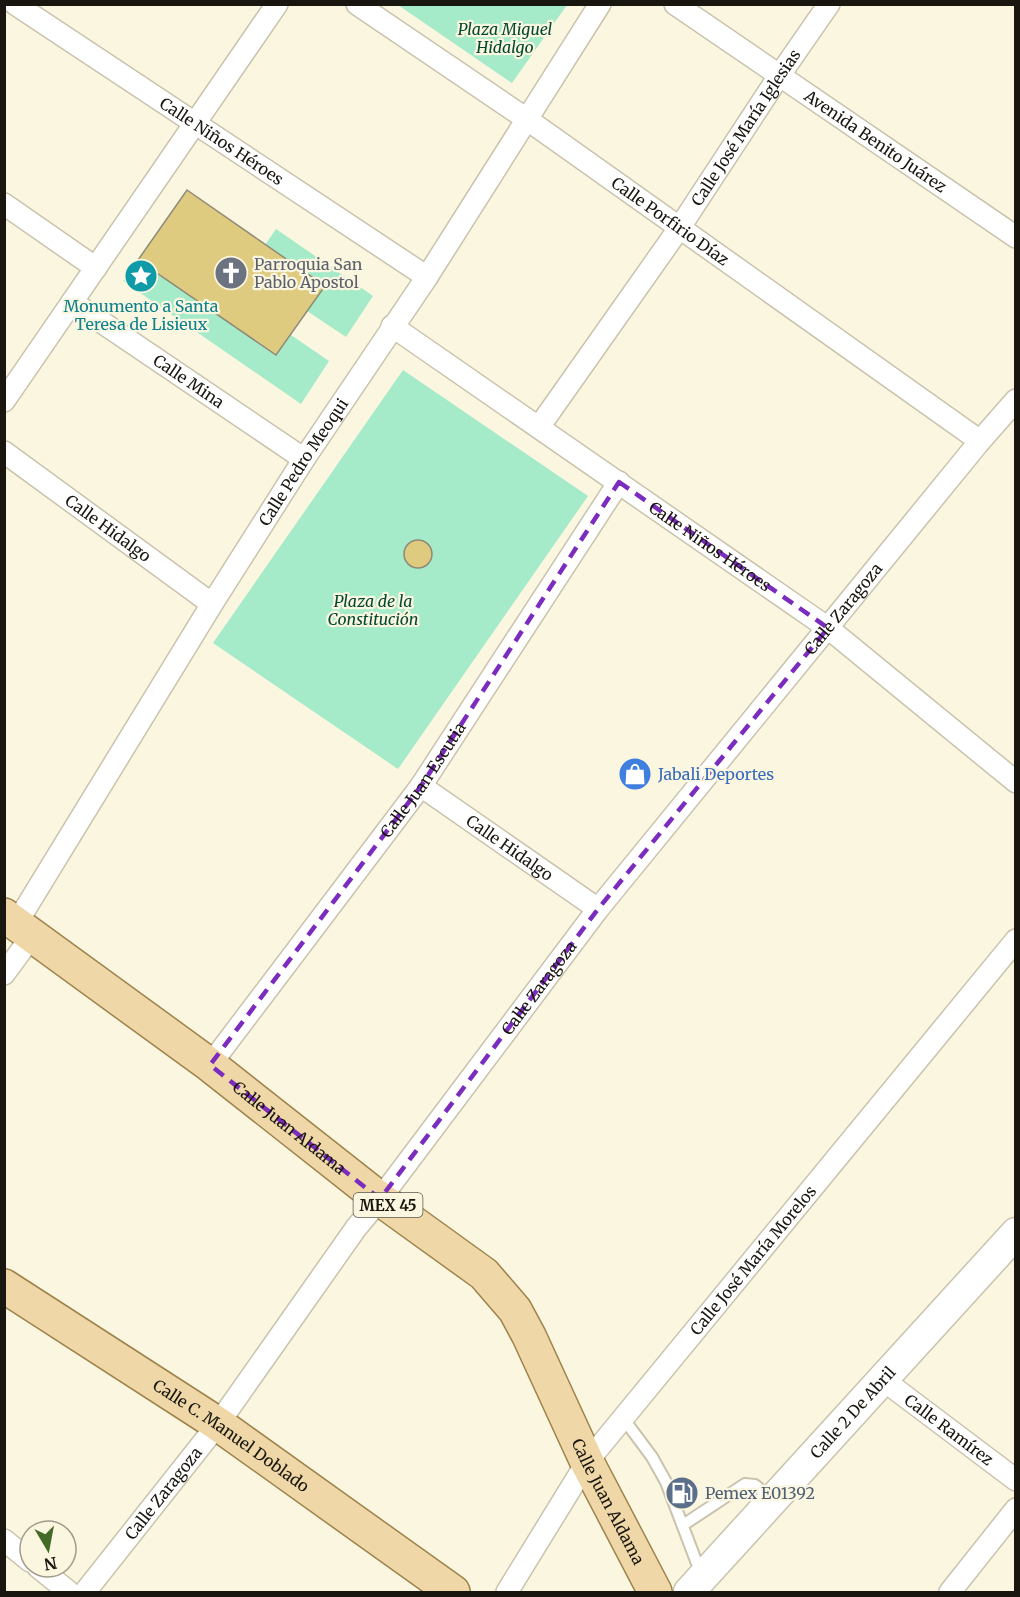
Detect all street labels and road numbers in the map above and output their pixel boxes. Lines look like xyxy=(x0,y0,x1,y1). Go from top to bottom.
street label: Calle José María Iglesias xyxy=(687,45,805,209)
street label: Avenida Benito Juárez xyxy=(800,85,951,197)
street label: Calle Niños Héroes xyxy=(156,93,287,189)
street label: Calle Porfirio Díaz xyxy=(608,172,733,270)
street label: Calle Mina xyxy=(149,350,228,412)
street label: Calle Pedro Meoqui xyxy=(254,394,352,529)
street label: Calle Hidalgo xyxy=(61,490,155,566)
street label: Calle Niños Héroes xyxy=(645,497,775,596)
street label: Calle Zaragoza xyxy=(800,559,887,659)
street label: Calle Juan Escutia xyxy=(376,718,470,841)
street label: Calle Hidalgo xyxy=(462,810,557,885)
street label: Calle Zaragoza xyxy=(497,936,581,1039)
street label: Calle Juan Aldama xyxy=(229,1077,351,1179)
street label: Calle José María Morelos xyxy=(686,1181,820,1339)
road number: MEX 45 xyxy=(354,1193,422,1217)
street label: Calle 2 De Abril xyxy=(806,1362,900,1462)
street label: Calle C. Manuel Doblado xyxy=(149,1375,313,1496)
street label: Calle Ramírez xyxy=(901,1390,998,1470)
street label: Calle Juan Aldama xyxy=(568,1435,649,1568)
street label: Calle Zaragoza xyxy=(120,1443,206,1544)

